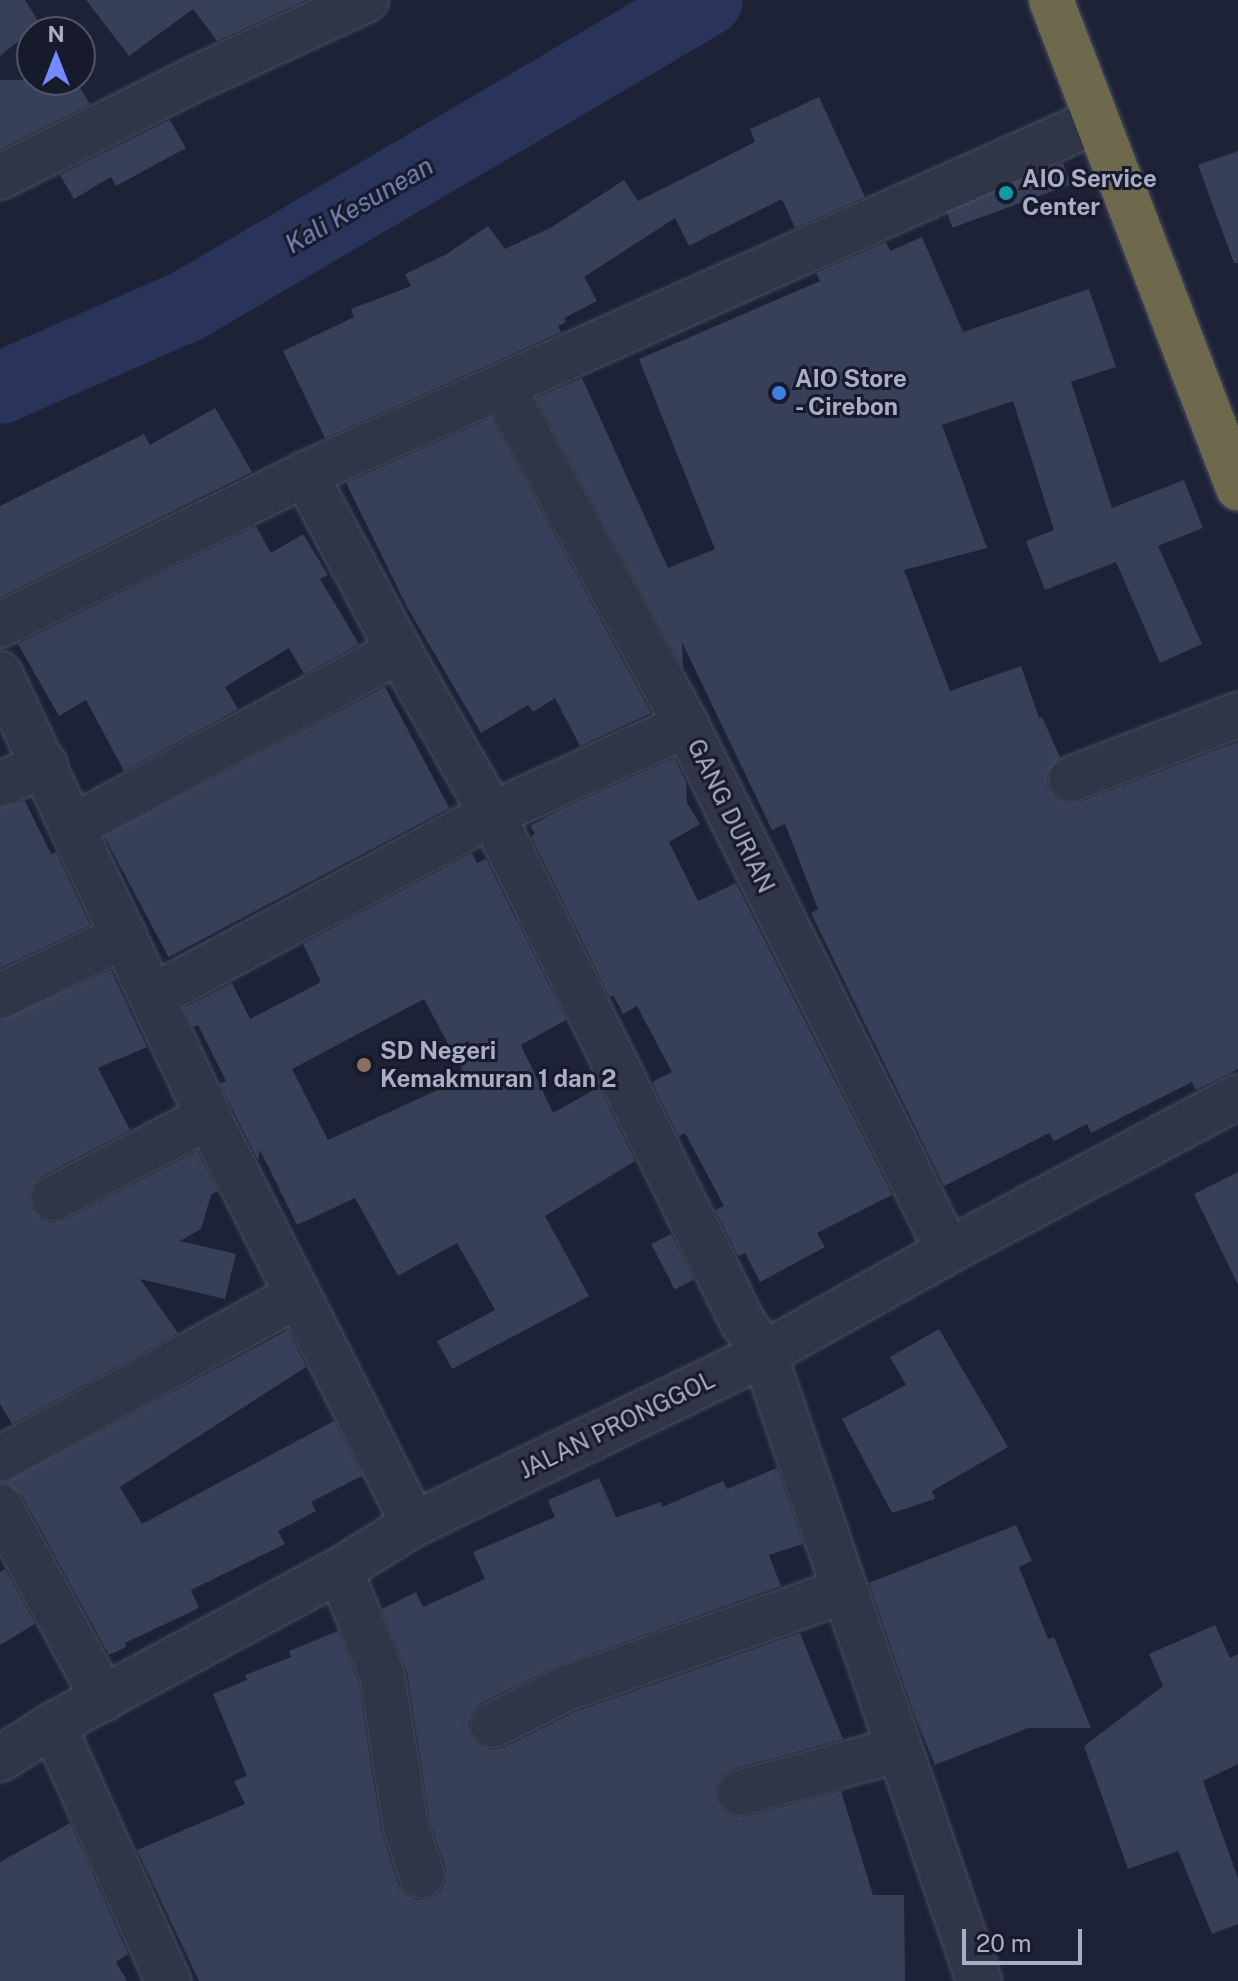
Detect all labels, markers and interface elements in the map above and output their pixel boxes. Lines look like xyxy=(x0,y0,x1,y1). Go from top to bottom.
north arrow xyxy=(16,16,96,96)
text: N xyxy=(47,21,65,47)
water label: Kali Kesunean xyxy=(279,150,439,260)
place label: AIO Service Center xyxy=(1022,165,1157,221)
marker: AIO Service Center xyxy=(997,184,1015,202)
place label: AIO Store - Cirebon xyxy=(795,365,907,421)
marker: AIO Store - Cirebon xyxy=(770,384,788,402)
street label: GANG DURIAN xyxy=(681,734,781,898)
place label: SD Negeri Kemakmuran 1 dan 2 xyxy=(380,1037,617,1093)
marker: SD Negeri Kemakmuran 1 dan 2 xyxy=(355,1056,373,1074)
street label: JALAN PRONGGOL xyxy=(514,1365,720,1485)
scale bar xyxy=(966,1913,1086,1963)
text: 20 m xyxy=(976,1929,1032,1957)

